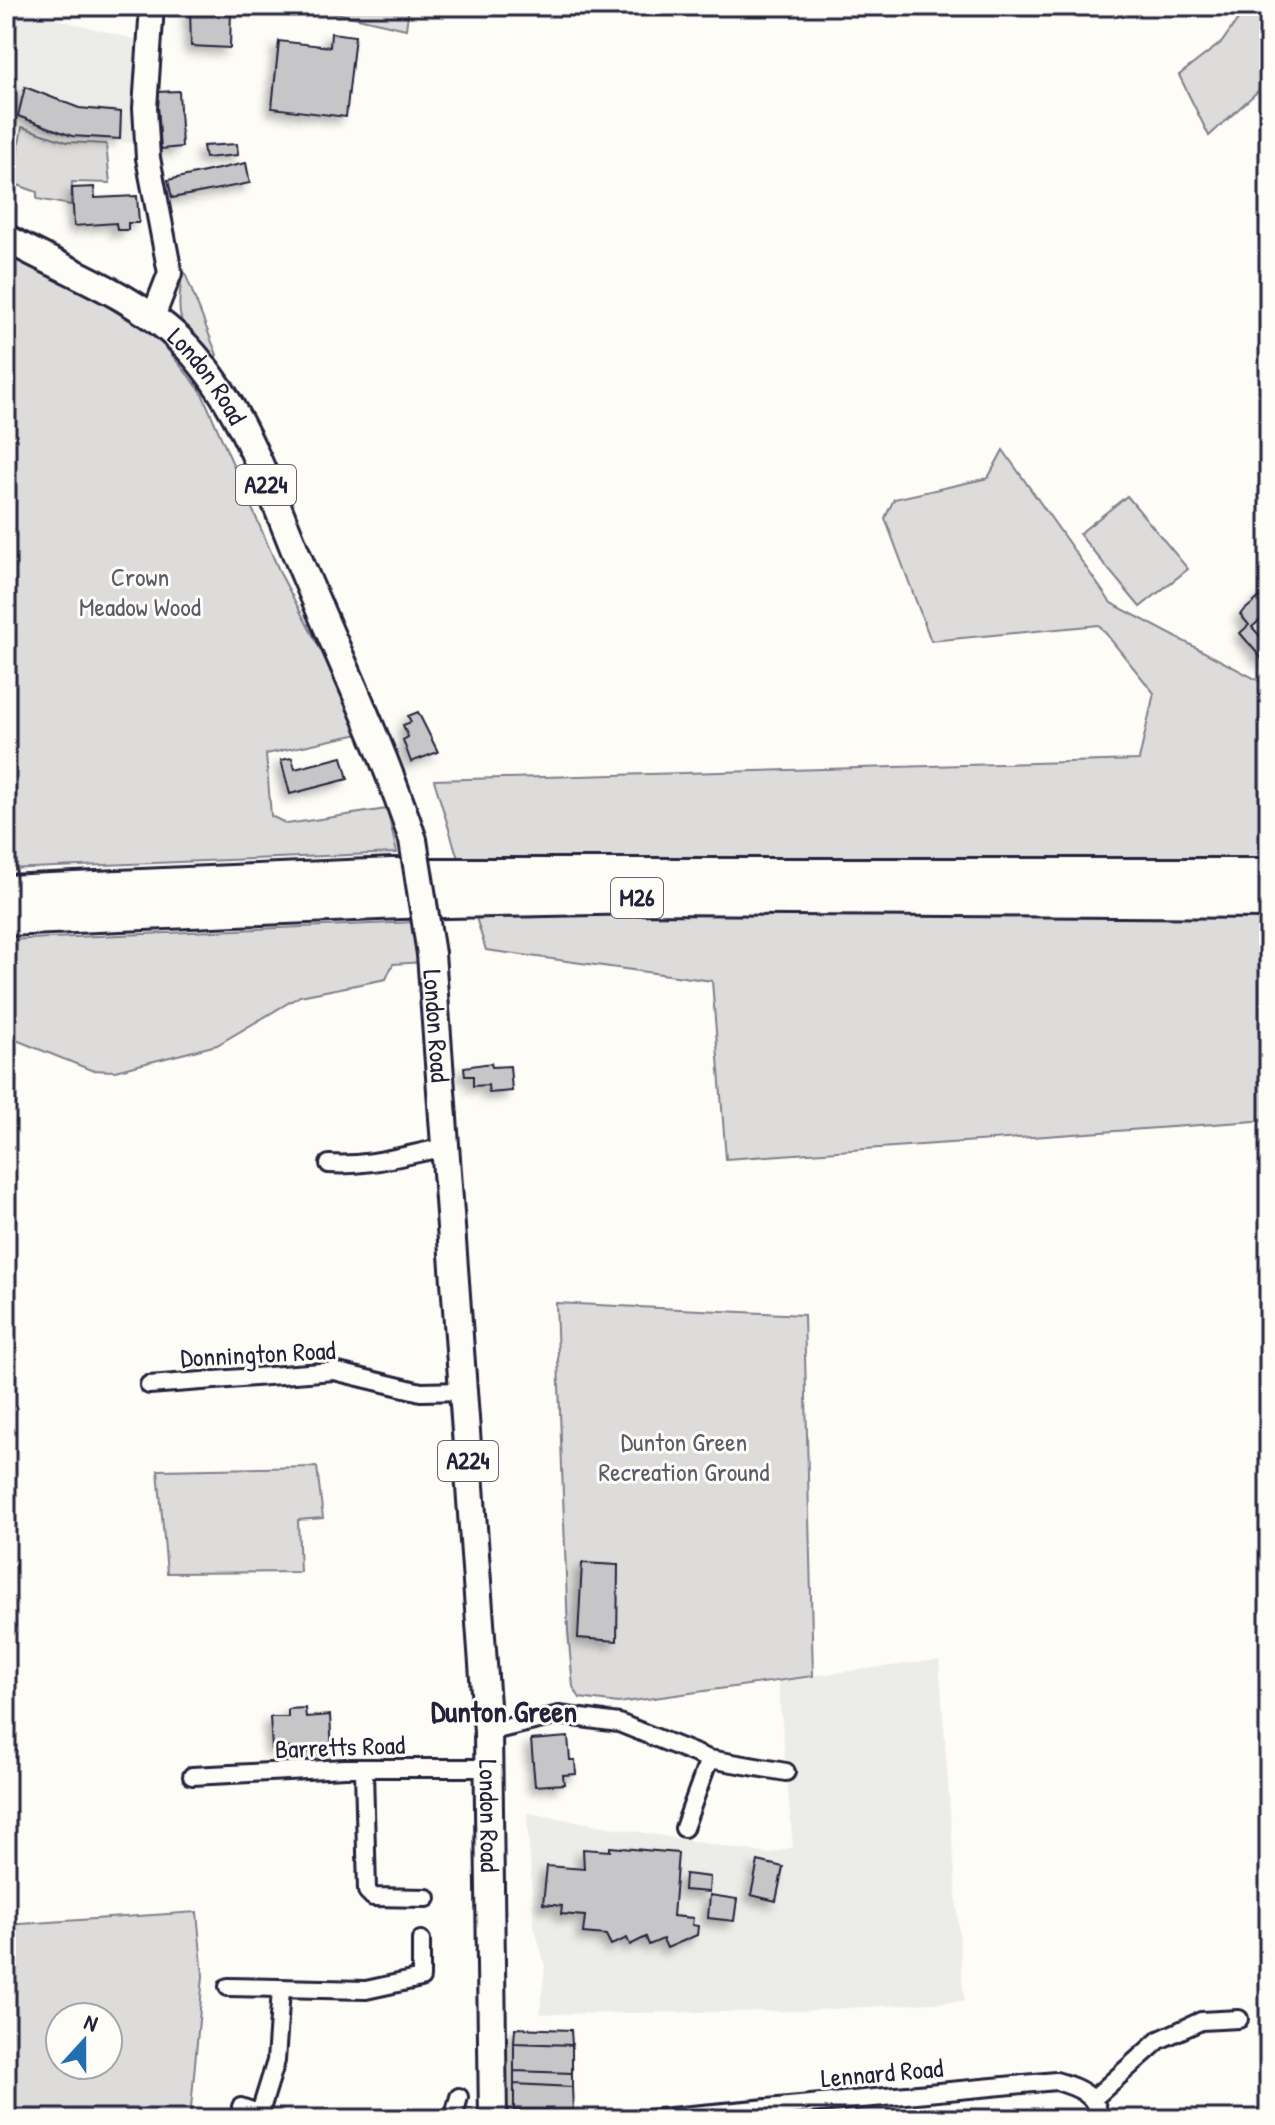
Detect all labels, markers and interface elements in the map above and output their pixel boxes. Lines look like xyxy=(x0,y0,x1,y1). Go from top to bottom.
street label: London Road xyxy=(161,319,255,431)
road number: A224 xyxy=(236,465,296,505)
park label: Crown Meadow Wood xyxy=(79,559,201,624)
road number: M26 xyxy=(611,878,663,918)
street label: London Road xyxy=(415,968,458,1083)
street label: Donnington Road xyxy=(180,1332,336,1375)
park label: Dunton Green Recreation Ground xyxy=(598,1424,770,1489)
road number: A224 xyxy=(438,1441,498,1481)
district label: Dunton Green xyxy=(431,1691,577,1731)
street label: Barretts Road xyxy=(274,1727,406,1766)
street label: London Road xyxy=(471,1759,508,1873)
north arrow xyxy=(44,2001,124,2081)
text: N xyxy=(80,2006,102,2039)
street label: Lennard Road xyxy=(819,2050,944,2095)

